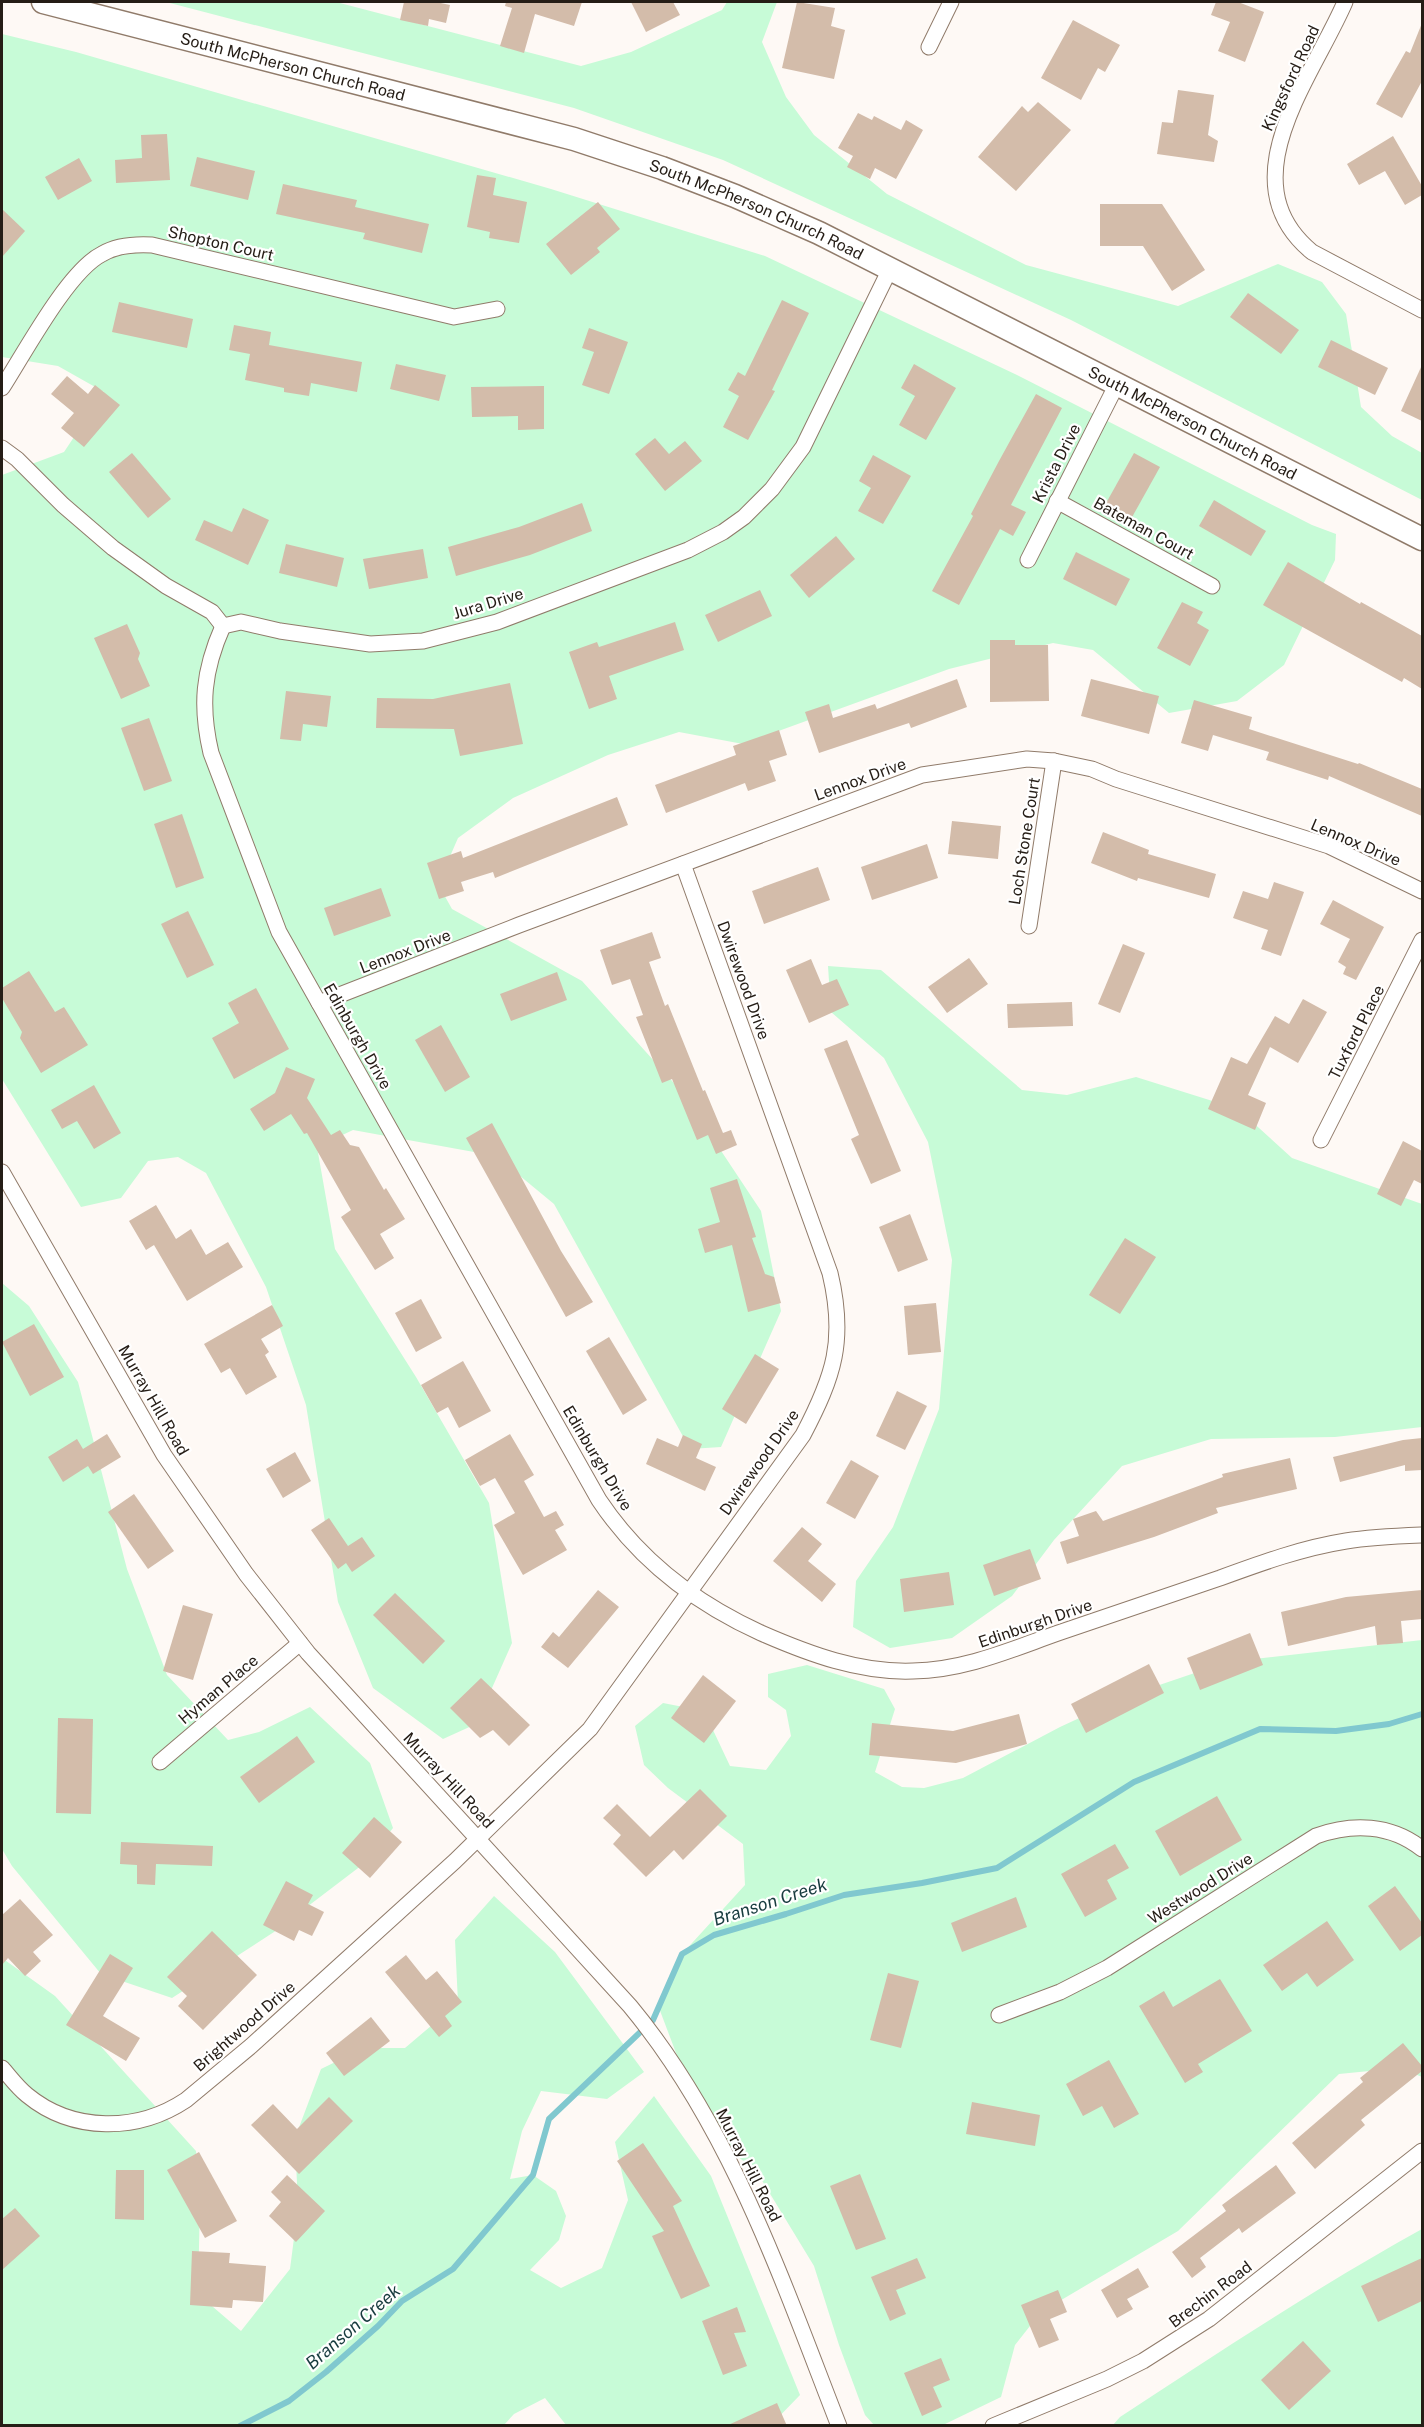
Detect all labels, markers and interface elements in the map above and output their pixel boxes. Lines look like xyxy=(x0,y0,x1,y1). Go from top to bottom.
street label: Kingsford Road xyxy=(1258,22,1323,134)
street label: South McPherson Church Road xyxy=(178,29,407,105)
street label: South McPherson Church Road xyxy=(647,155,867,264)
street label: Shopton Court xyxy=(166,222,276,265)
street label: South McPherson Church Road xyxy=(1085,362,1300,484)
street label: Krista Drive xyxy=(1028,420,1084,506)
street label: Bateman Court xyxy=(1090,493,1197,564)
street label: Jura Drive xyxy=(451,584,526,623)
street label: Lennox Drive xyxy=(812,754,909,805)
street label: Loch Stone Court xyxy=(1005,776,1044,906)
street label: Lennox Drive xyxy=(1308,815,1404,870)
street label: Dwirewood Drive xyxy=(713,918,774,1042)
street label: Lennox Drive xyxy=(357,925,453,978)
street label: Edinburgh Drive xyxy=(320,980,396,1093)
street label: Tuxford Place xyxy=(1325,982,1388,1083)
street label: Murray Hill Road xyxy=(114,1342,193,1459)
street label: Edinburgh Drive xyxy=(559,1402,636,1514)
street label: Dwirewood Drive xyxy=(716,1406,803,1519)
street label: Edinburgh Drive xyxy=(976,1595,1095,1652)
street label: Hyman Place xyxy=(175,1651,262,1728)
street label: Murray Hill Road xyxy=(399,1728,498,1832)
street label: Westwood Drive xyxy=(1144,1849,1256,1928)
water label: Branson Creek xyxy=(710,1873,830,1930)
street label: Brightwood Drive xyxy=(190,1977,299,2076)
street label: Murray Hill Road xyxy=(712,2106,785,2225)
street label: Brechin Road xyxy=(1165,2257,1255,2332)
water label: Branson Creek xyxy=(301,2280,404,2373)

